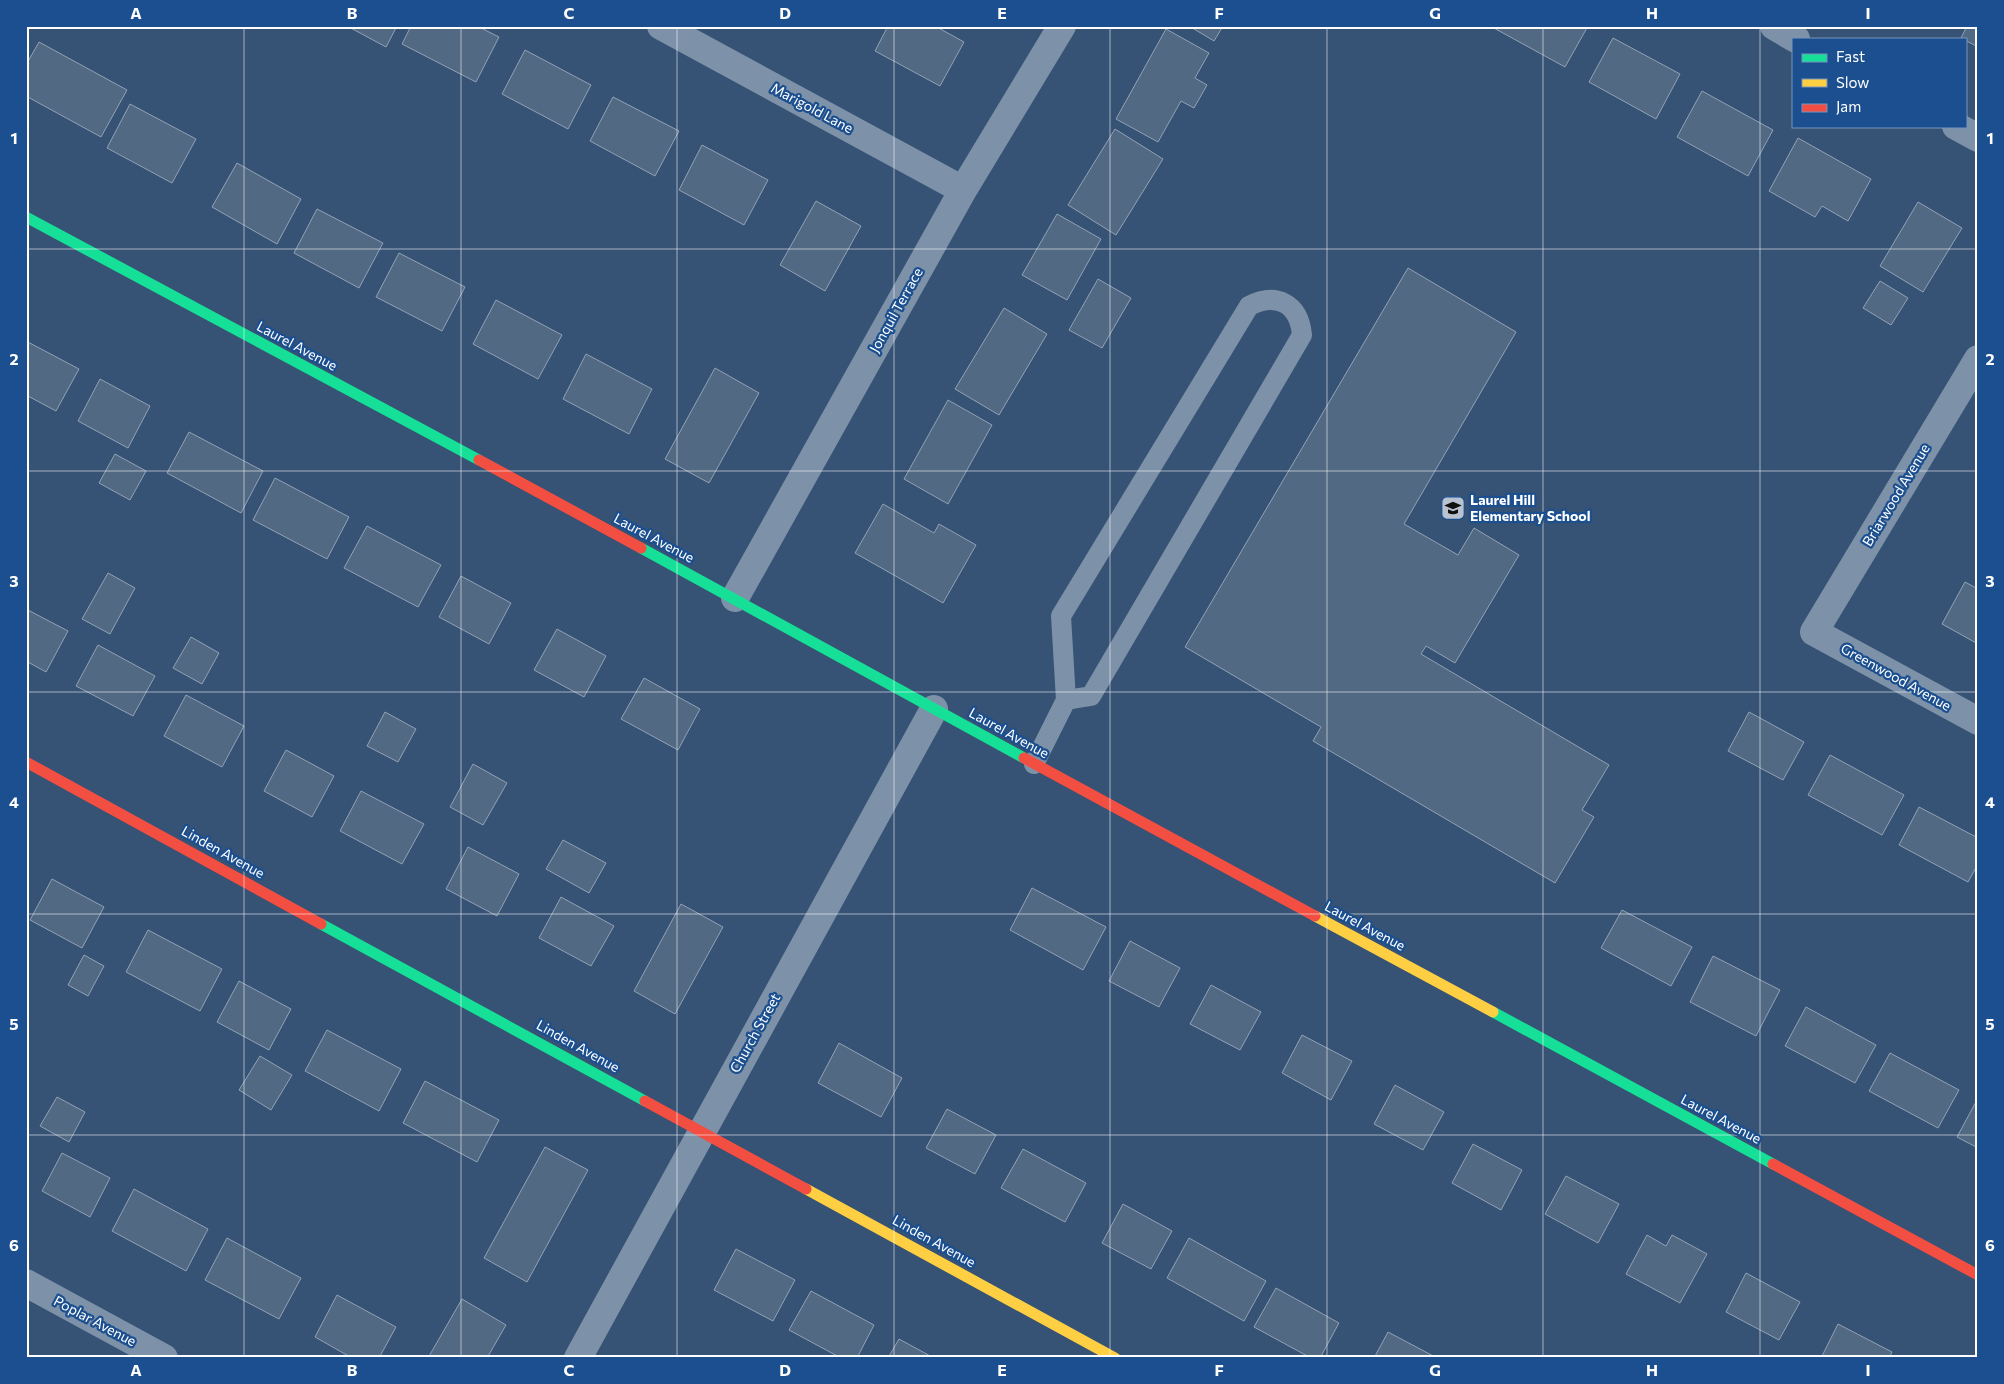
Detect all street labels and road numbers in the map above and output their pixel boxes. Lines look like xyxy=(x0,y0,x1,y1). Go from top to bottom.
street label: Marigold Lane xyxy=(768,79,856,136)
street label: Jonquil Terrace xyxy=(865,264,926,355)
street label: Laurel Avenue xyxy=(254,317,340,374)
street label: Briarwood Avenue xyxy=(1858,441,1933,549)
street label: Laurel Avenue xyxy=(611,509,697,566)
street label: Greenwood Avenue xyxy=(1838,639,1954,714)
street label: Laurel Avenue xyxy=(966,704,1052,762)
street label: Linden Avenue xyxy=(179,822,268,881)
street label: Laurel Avenue xyxy=(1322,897,1408,954)
street label: Church Street xyxy=(726,990,783,1075)
street label: Linden Avenue xyxy=(534,1016,623,1075)
street label: Laurel Avenue xyxy=(1678,1090,1764,1147)
street label: Linden Avenue xyxy=(890,1211,979,1270)
street label: Poplar Avenue xyxy=(51,1292,139,1349)

